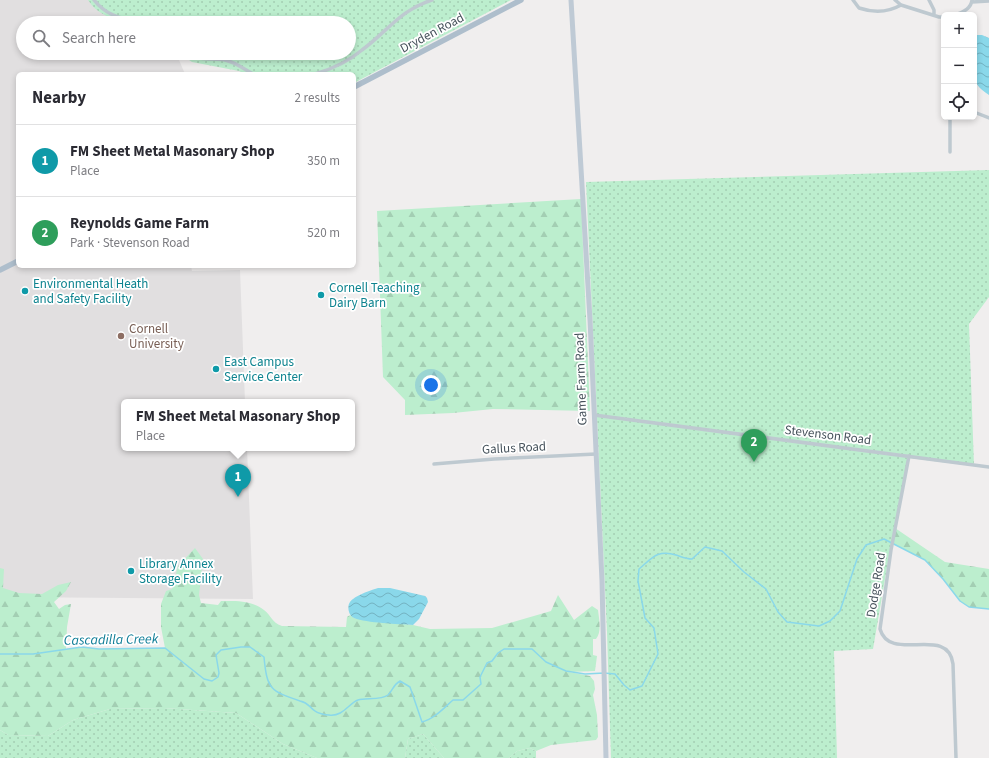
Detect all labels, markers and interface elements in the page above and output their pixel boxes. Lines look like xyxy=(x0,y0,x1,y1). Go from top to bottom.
street label: Dryden Road xyxy=(397,9,467,57)
map controls xyxy=(941,12,977,120)
button: + xyxy=(941,12,977,48)
search box xyxy=(16,16,356,60)
icon: search xyxy=(30,27,52,49)
text: Search here xyxy=(62,28,136,49)
button: − xyxy=(941,48,977,84)
button: locate xyxy=(941,84,977,120)
text: Nearby xyxy=(32,86,86,110)
text: 2 results xyxy=(295,89,340,107)
text: FM Sheet Metal Masonary Shop xyxy=(70,141,275,162)
text: 1 xyxy=(42,152,48,170)
text: 350 m xyxy=(307,152,340,170)
text: Place xyxy=(70,162,99,180)
text: Reynolds Game Farm xyxy=(70,213,209,234)
text: 2 xyxy=(42,224,48,242)
text: 520 m xyxy=(307,224,340,242)
text: Park · Stevenson Road xyxy=(70,234,190,252)
place label: Environmental Heath and Safety Facility xyxy=(33,275,148,308)
place label: Cornell Teaching Dairy Barn xyxy=(329,279,420,312)
marker: Environmental Heath and Safety Facility xyxy=(20,286,30,296)
marker: Cornell Teaching Dairy Barn xyxy=(316,290,326,300)
place label: Cornell University xyxy=(129,320,184,353)
marker: Cornell University xyxy=(116,331,126,341)
street label: Game Farm Road xyxy=(570,332,592,426)
place label: East Campus Service Center xyxy=(224,353,303,386)
marker: East Campus Service Center xyxy=(211,364,221,374)
your location xyxy=(421,375,441,395)
popup xyxy=(121,399,355,451)
text: FM Sheet Metal Masonary Shop xyxy=(136,406,340,427)
street label: Stevenson Road xyxy=(784,421,872,449)
text: Place xyxy=(136,427,165,445)
pin: 2 xyxy=(741,429,767,462)
street label: Gallus Road xyxy=(481,437,547,459)
pin: 1 xyxy=(225,464,251,497)
street label: Dodge Road xyxy=(862,551,890,619)
place label: Library Annex Storage Facility xyxy=(139,555,222,588)
marker: Library Annex Storage Facility xyxy=(126,566,136,576)
water label: Cascadilla Creek xyxy=(63,629,159,651)

